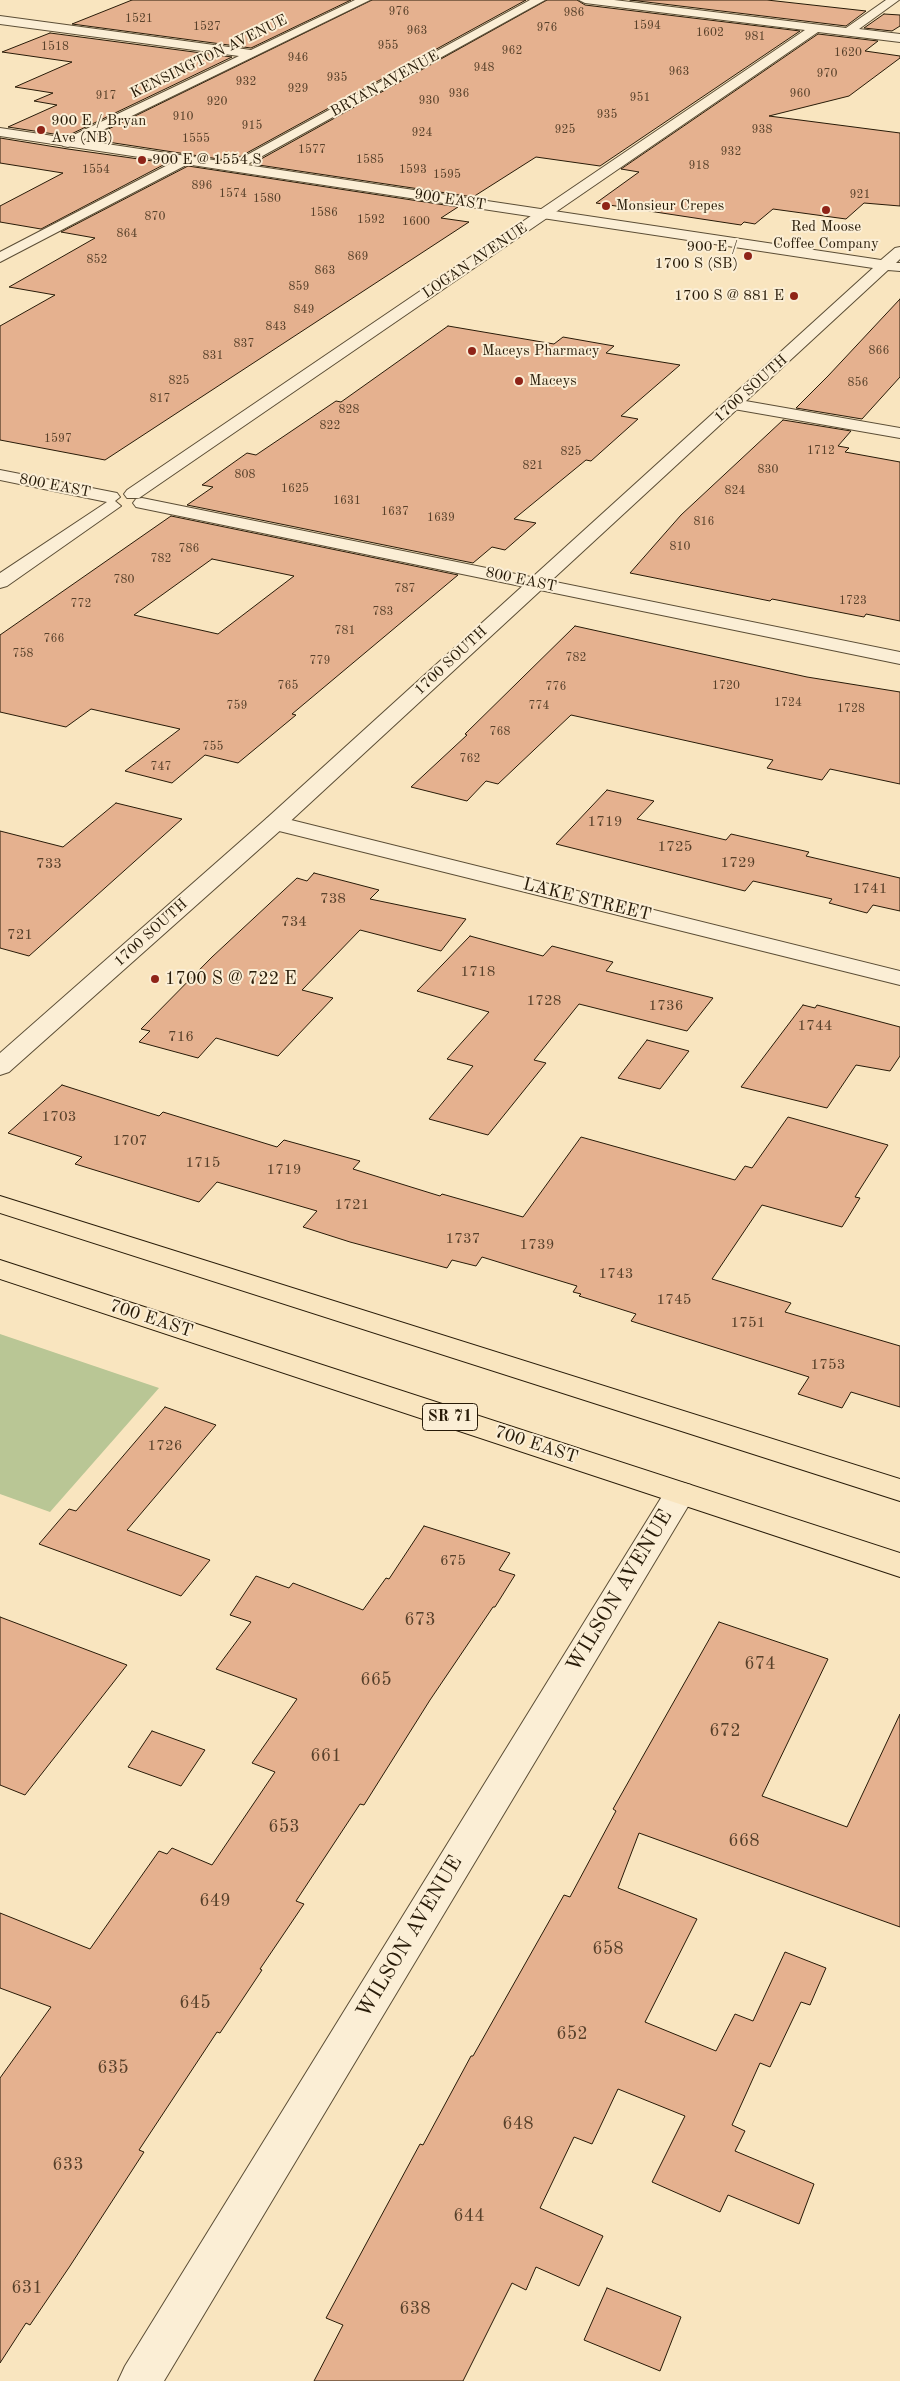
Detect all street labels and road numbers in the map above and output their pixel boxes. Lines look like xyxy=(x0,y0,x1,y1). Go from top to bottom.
street label: KENSINGTON AVENUE xyxy=(128,11,290,103)
street label: BRYAN AVENUE xyxy=(328,47,442,121)
street label: 900 EAST xyxy=(413,185,487,215)
street label: LOGAN AVENUE xyxy=(419,219,531,303)
street label: 1700 SOUTH xyxy=(711,351,791,427)
street label: 800 EAST xyxy=(18,470,92,502)
street label: 800 EAST xyxy=(484,564,558,596)
street label: 1700 SOUTH xyxy=(411,623,491,699)
street label: LAKE STREET xyxy=(521,874,653,926)
street label: 1700 SOUTH xyxy=(111,895,191,971)
street label: 700 EAST xyxy=(107,1295,195,1343)
road number: SR 71 xyxy=(422,1404,478,1430)
street label: 700 EAST xyxy=(492,1421,580,1469)
street label: WILSON AVENUE xyxy=(562,1505,678,1677)
street label: WILSON AVENUE xyxy=(352,1851,468,2023)

